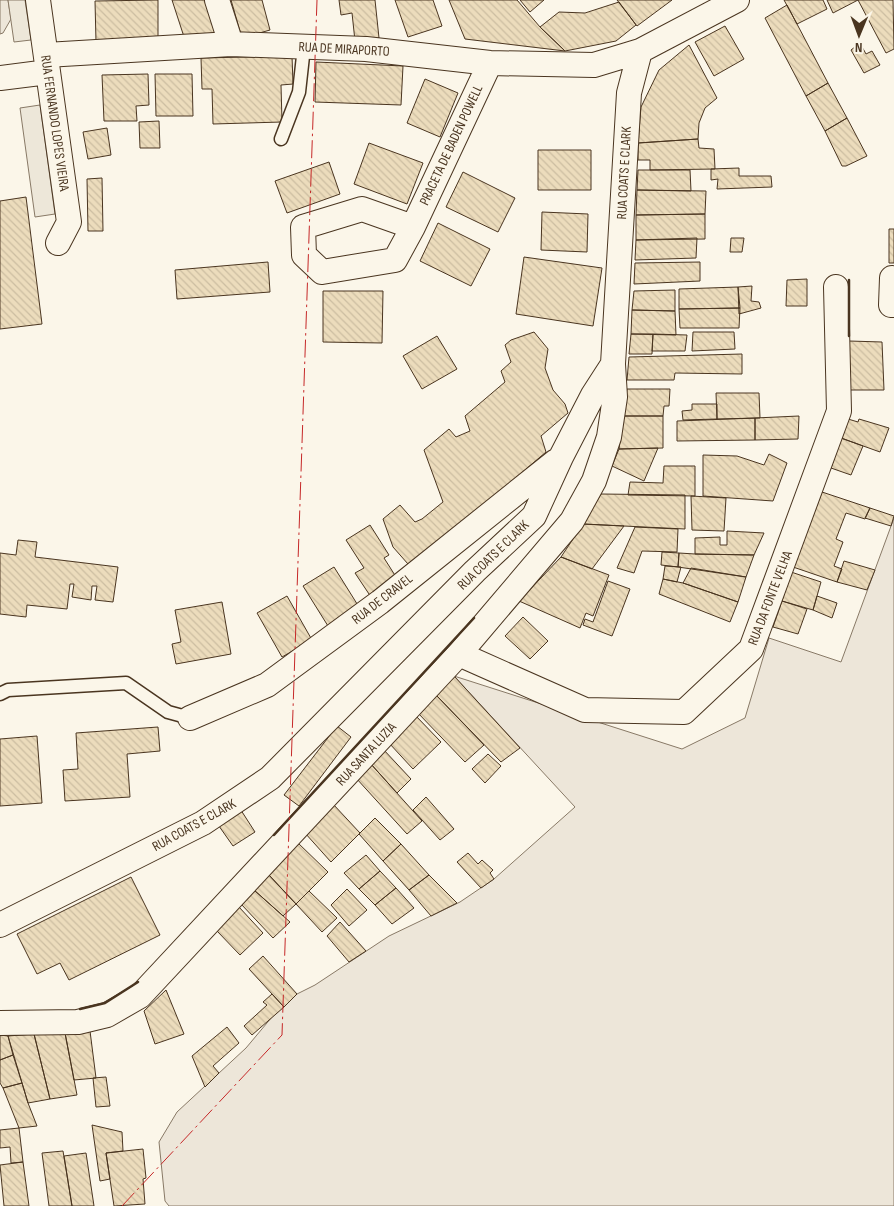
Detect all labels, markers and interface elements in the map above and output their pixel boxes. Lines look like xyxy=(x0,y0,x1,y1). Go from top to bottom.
north arrow xyxy=(834,10,884,60)
street label: RUA DE MIRAPORTO xyxy=(298,38,390,60)
text: N xyxy=(855,39,863,56)
street label: RUA FERNANDO LOPES VIEIRA xyxy=(37,54,73,193)
street label: PRACETA DE BADEN POWELL xyxy=(416,82,486,208)
street label: RUA COATS E CLARK xyxy=(613,125,635,220)
street label: RUA COATS E CLARK xyxy=(454,516,533,593)
street label: RUA DA FONTE VELHA xyxy=(744,547,796,648)
street label: RUA DE CRAVEL xyxy=(348,570,416,628)
street label: RUA SANTA LUZIA xyxy=(332,718,400,789)
street label: RUA COATS E CLARK xyxy=(149,795,239,855)

